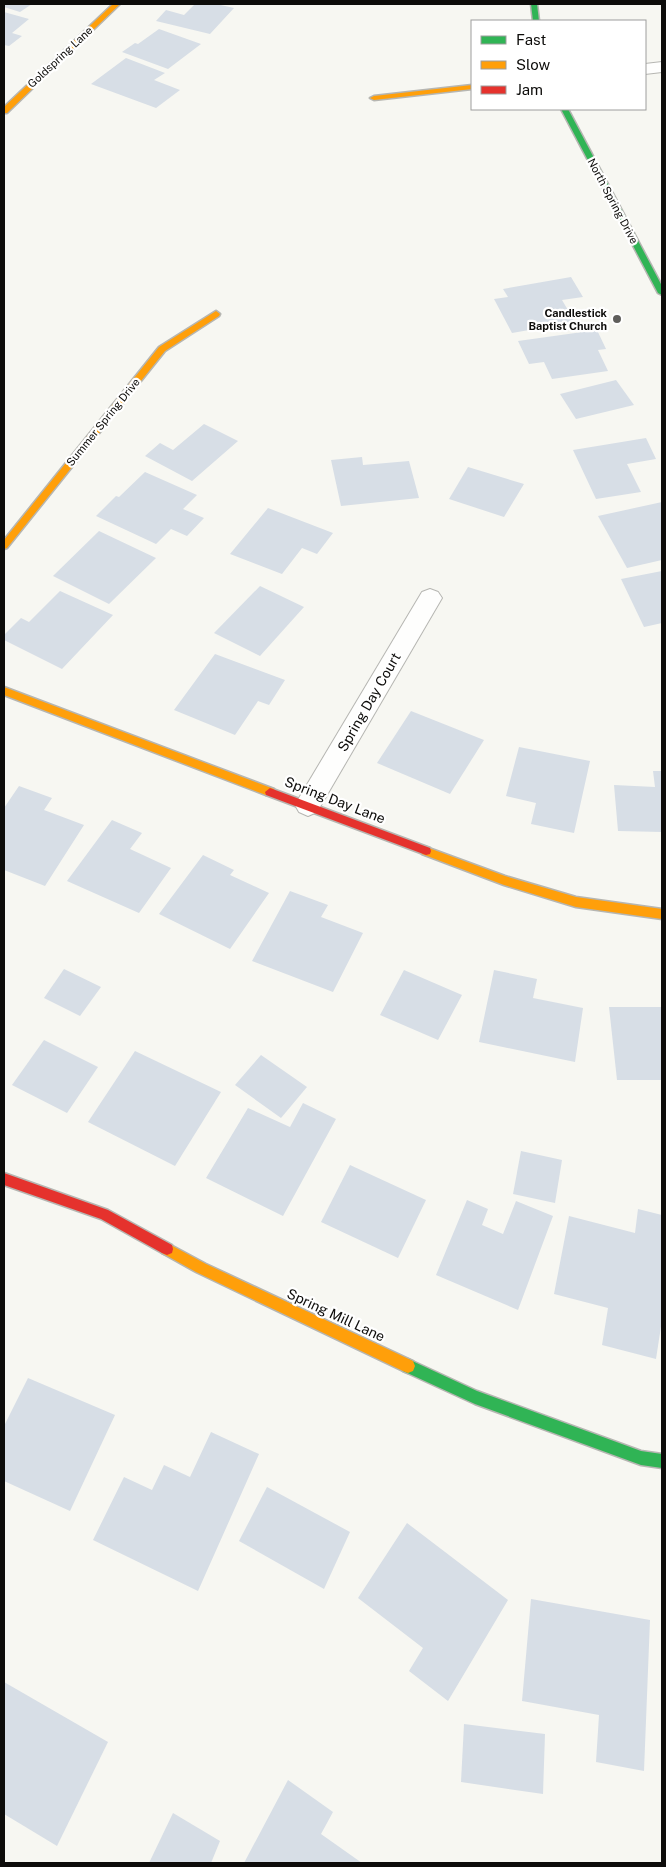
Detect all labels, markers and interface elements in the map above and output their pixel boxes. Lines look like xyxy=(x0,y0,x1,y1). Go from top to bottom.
legend xyxy=(471,20,646,110)
street label: Goldspring Lane xyxy=(25,24,95,90)
text: Fast xyxy=(516,31,546,48)
text: Slow xyxy=(516,56,551,73)
text: Jam xyxy=(516,81,543,98)
street label: North Spring Drive xyxy=(585,156,641,246)
place label: Candlestick Baptist Church xyxy=(528,307,608,332)
marker: Candlestick Baptist Church xyxy=(611,313,623,325)
street label: Summer Spring Drive xyxy=(64,376,142,468)
street label: Spring Day Court xyxy=(334,650,404,754)
street label: Spring Day Lane xyxy=(282,773,388,827)
street label: Spring Mill Lane xyxy=(284,1285,388,1345)

